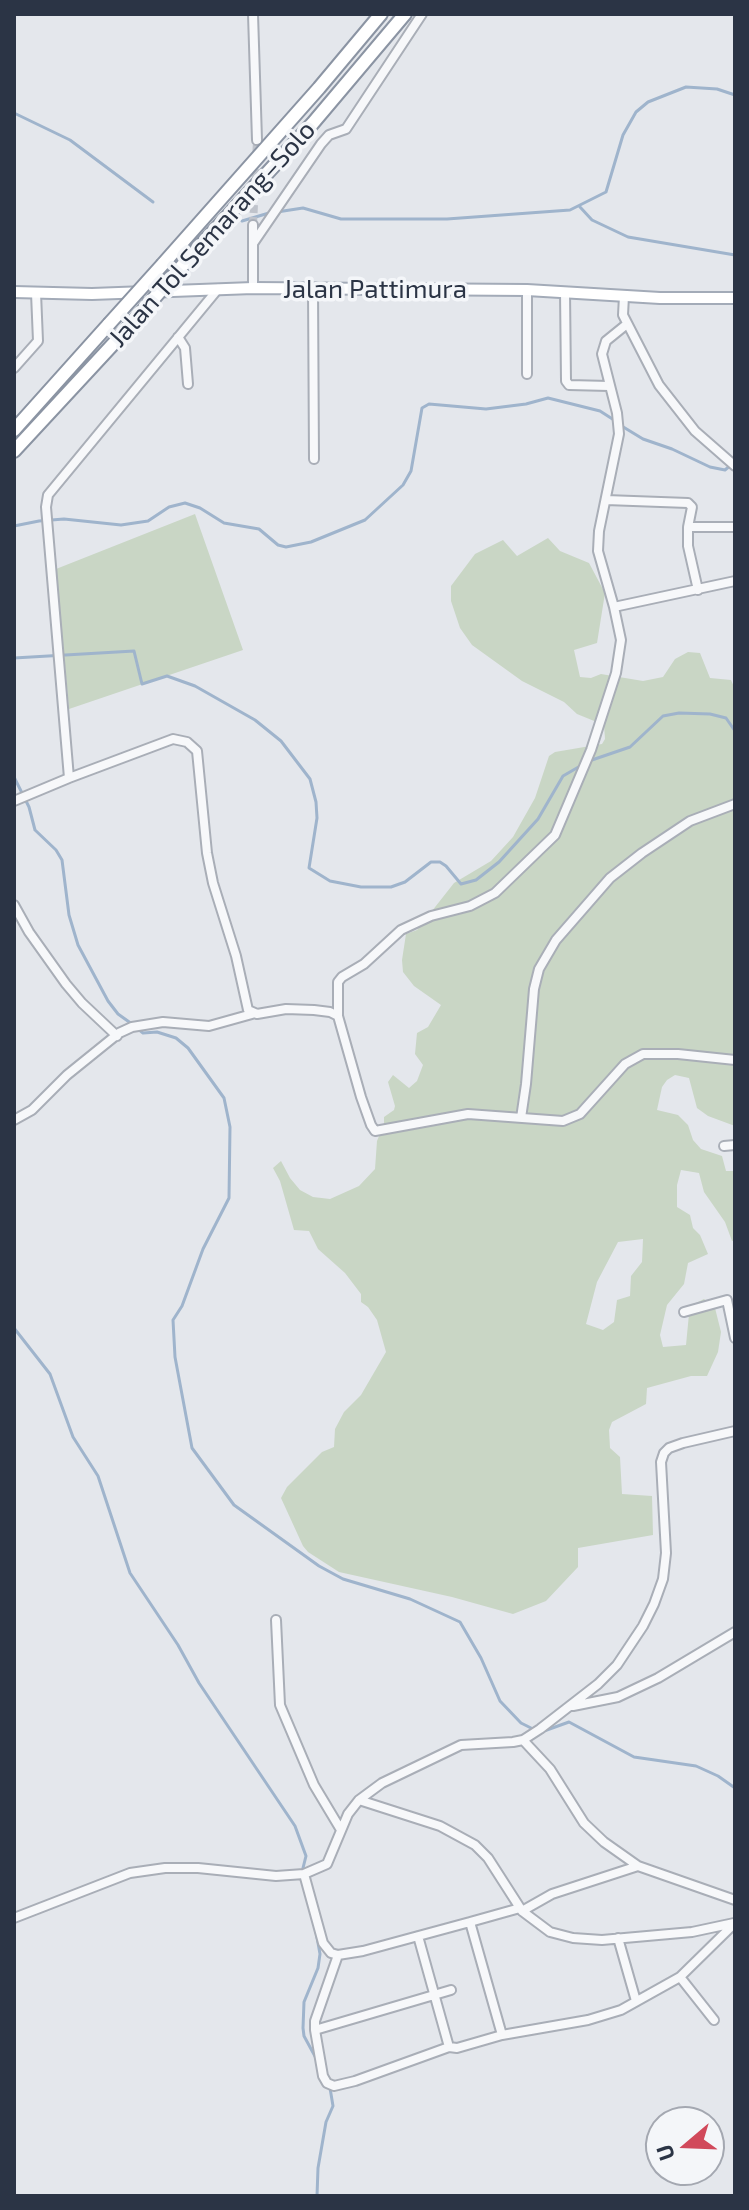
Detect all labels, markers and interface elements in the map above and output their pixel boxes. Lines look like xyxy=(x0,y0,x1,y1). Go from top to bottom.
street label: Jalan Tol Semarang–Solo xyxy=(102,115,322,353)
street label: Jalan Pattimura xyxy=(283,273,467,305)
north arrow xyxy=(645,2106,725,2186)
text: U xyxy=(649,2142,679,2165)

